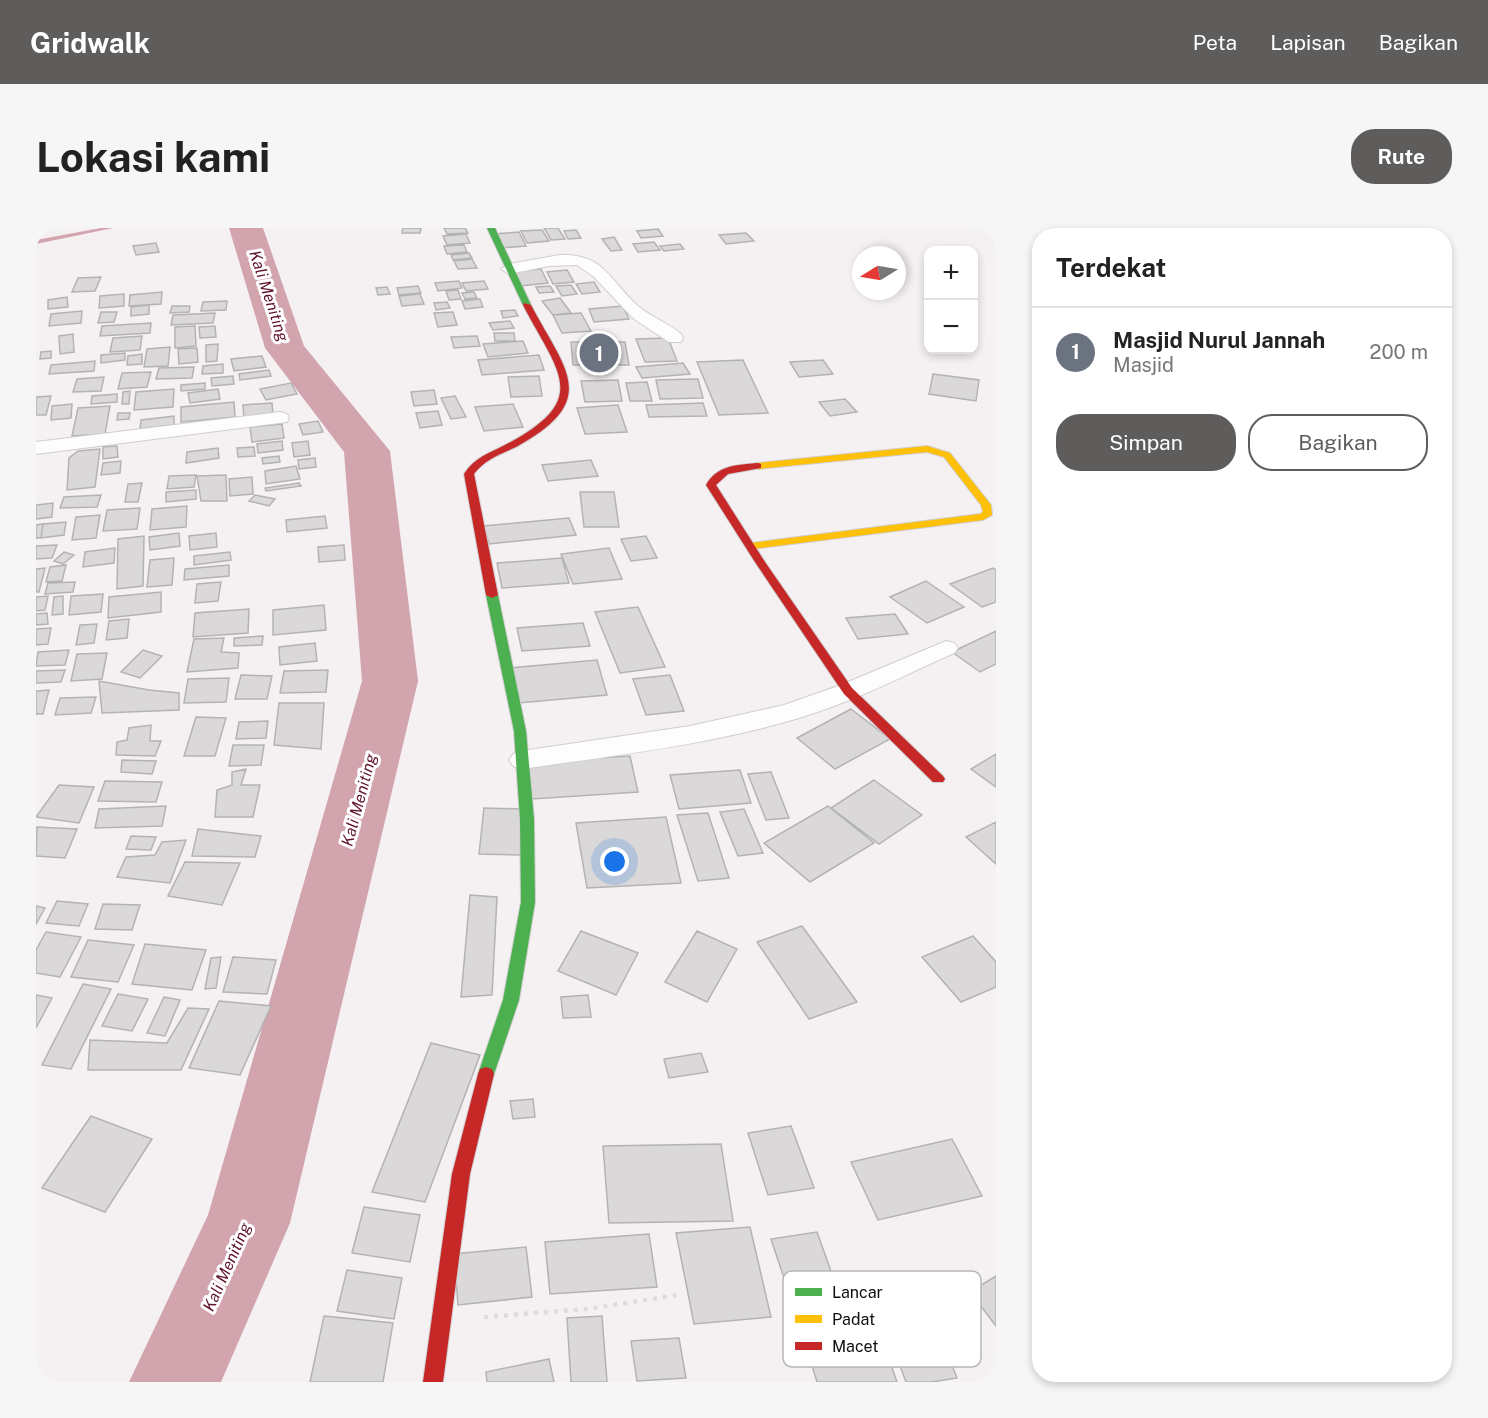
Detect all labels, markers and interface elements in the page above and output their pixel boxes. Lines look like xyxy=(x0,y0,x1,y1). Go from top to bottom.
text: Gridwalk xyxy=(30,26,150,59)
text: Peta xyxy=(1193,30,1237,55)
text: Lapisan xyxy=(1270,30,1346,55)
text: Bagikan xyxy=(1379,30,1458,55)
button: Rute xyxy=(1351,129,1452,184)
text: Lokasi kami xyxy=(36,132,270,181)
north arrow xyxy=(852,246,906,300)
map controls xyxy=(924,246,978,354)
button: + xyxy=(924,246,978,300)
water label: Kali Meniting xyxy=(245,248,293,345)
text: Terdekat xyxy=(1056,252,1166,283)
button: − xyxy=(924,300,978,354)
text: Masjid Nurul Jannah xyxy=(1113,327,1325,353)
pin: 1 xyxy=(580,330,618,376)
text: 1 xyxy=(1071,340,1080,364)
text: 200 m xyxy=(1370,340,1428,364)
text: Masjid xyxy=(1113,353,1174,377)
button: Simpan xyxy=(1056,414,1236,471)
button: Bagikan xyxy=(1248,414,1428,471)
water label: Kali Meniting xyxy=(338,751,381,848)
your location xyxy=(600,847,629,876)
water label: Kali Meniting xyxy=(199,1219,255,1314)
legend xyxy=(783,1271,981,1367)
text: Lancar xyxy=(832,1283,883,1302)
text: Padat xyxy=(832,1310,875,1329)
text: Macet xyxy=(832,1337,879,1356)

